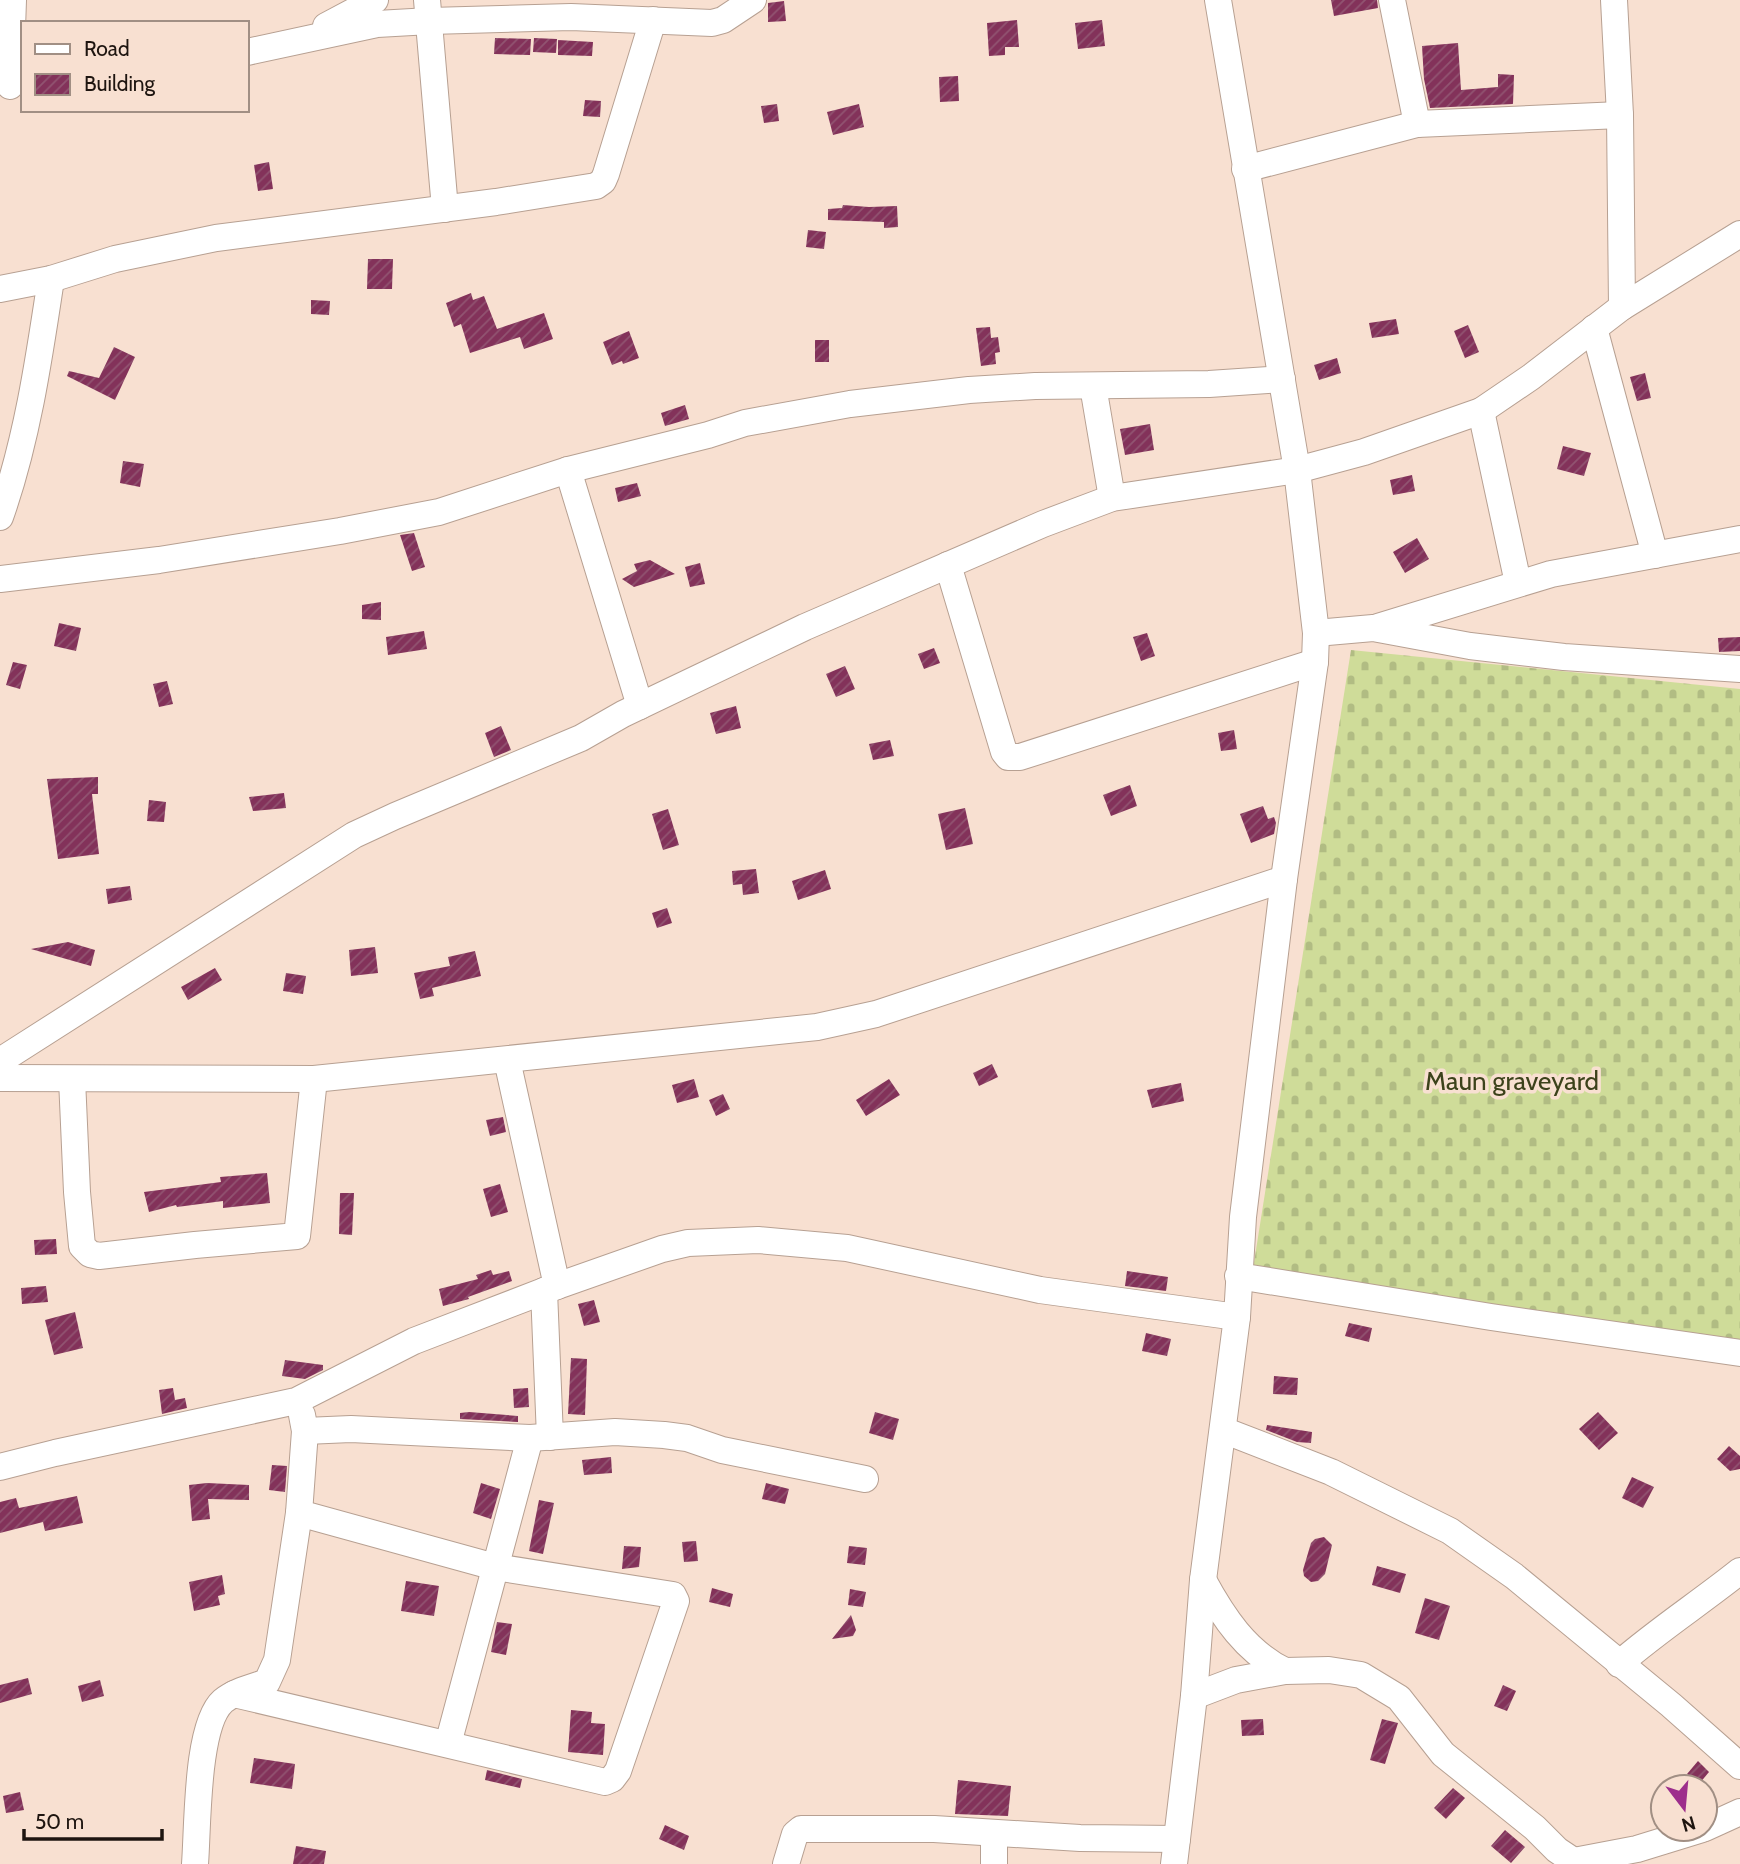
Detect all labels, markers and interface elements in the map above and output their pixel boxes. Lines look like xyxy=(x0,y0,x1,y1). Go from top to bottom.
legend xyxy=(21,21,248,112)
text: Road xyxy=(84,36,130,61)
text: Building xyxy=(84,71,156,96)
park label: Maun graveyard xyxy=(1425,1065,1599,1097)
north arrow xyxy=(1649,1773,1719,1843)
scale bar xyxy=(24,1798,163,1842)
text: 50 m xyxy=(35,1809,84,1834)
text: N xyxy=(1679,1811,1698,1837)

